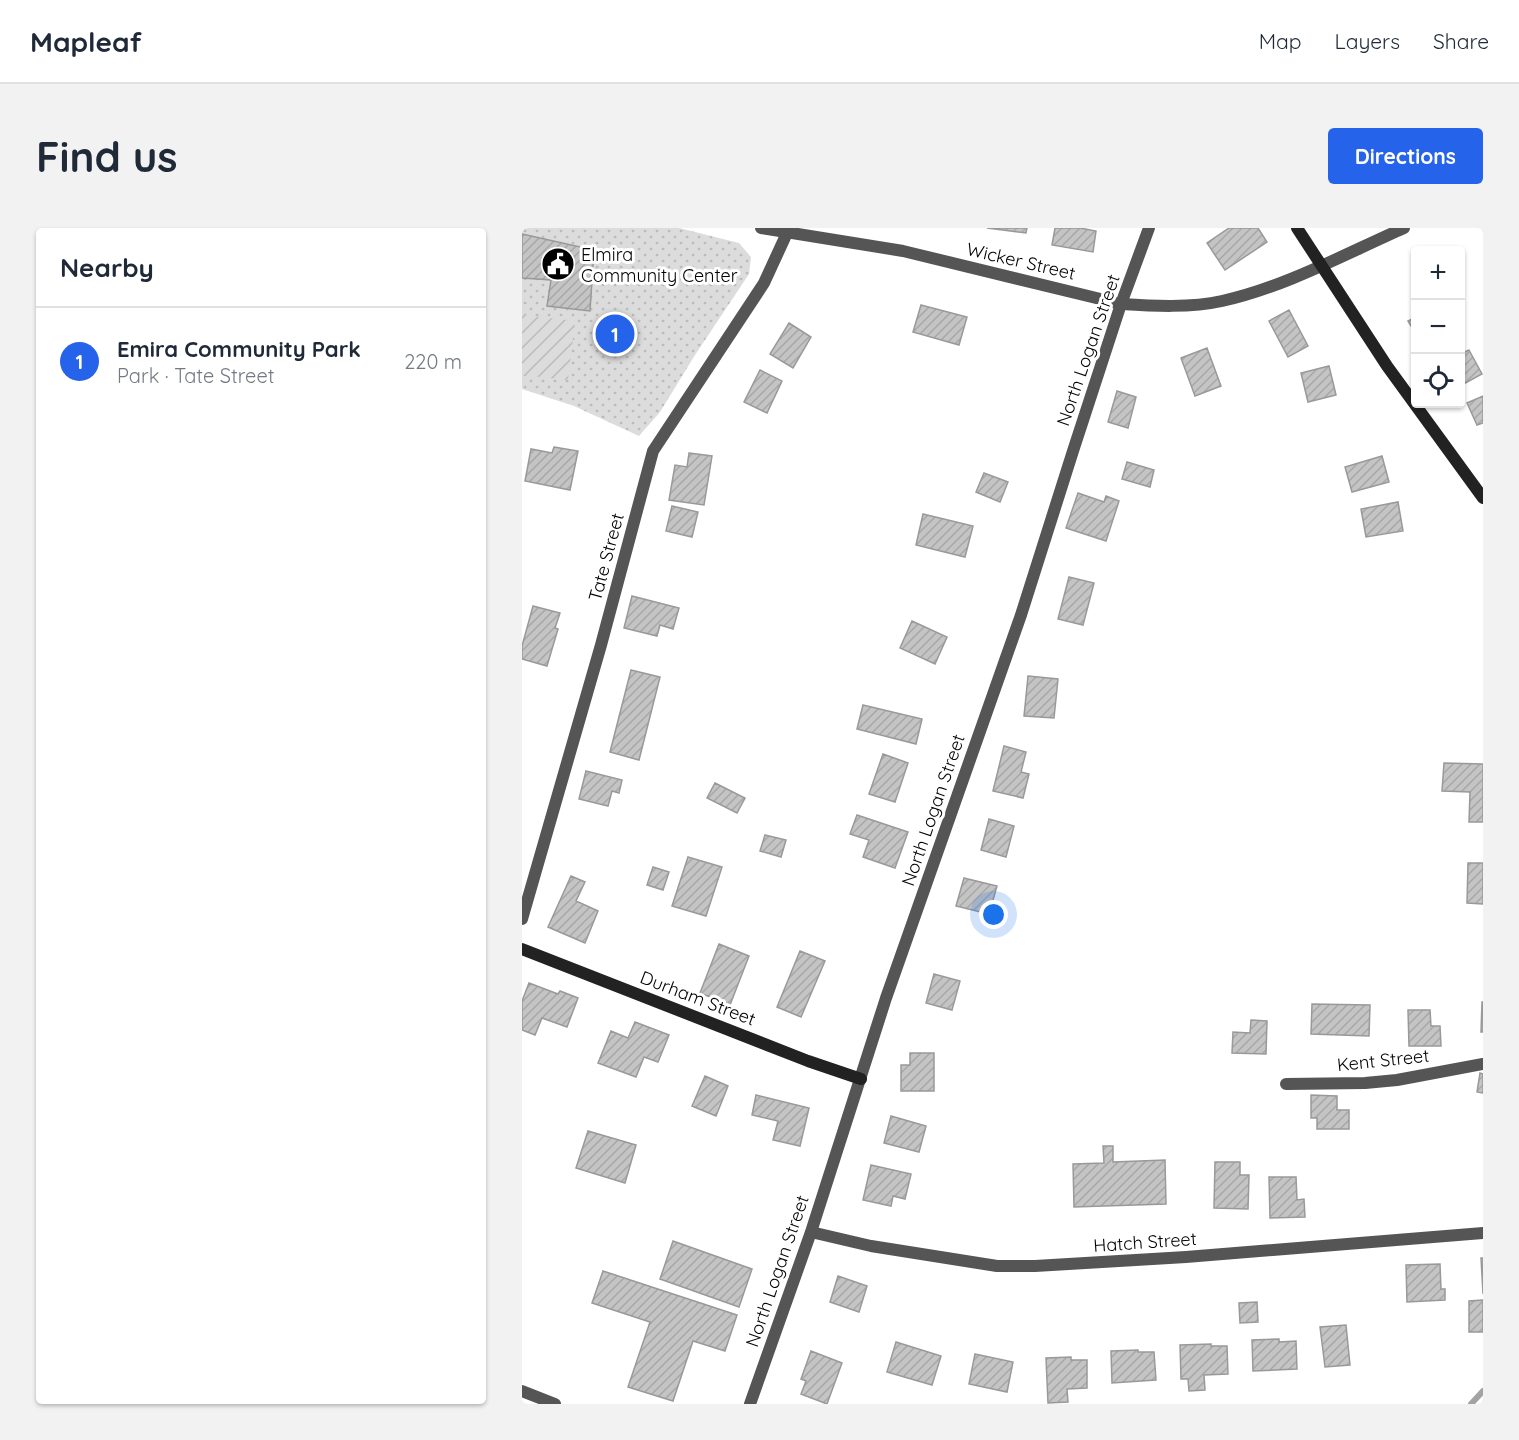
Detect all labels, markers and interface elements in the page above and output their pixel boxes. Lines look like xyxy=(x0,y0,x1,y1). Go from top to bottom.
text: Mapleaf xyxy=(30,24,142,59)
text: Map xyxy=(1259,28,1302,54)
text: Layers xyxy=(1335,28,1400,54)
text: Share xyxy=(1433,28,1489,54)
button: Directions xyxy=(1328,128,1483,184)
text: Find us xyxy=(36,130,178,183)
street label: Wicker Street xyxy=(964,237,1078,285)
place label: Elmira Community Center xyxy=(581,243,738,287)
public building icon: Elmira Community Center xyxy=(540,246,576,282)
map controls xyxy=(1411,246,1465,408)
button: + xyxy=(1411,246,1465,300)
text: Nearby xyxy=(60,251,154,284)
street label: North Logan Street xyxy=(1051,271,1125,429)
button: − xyxy=(1411,300,1465,354)
pin: 1 xyxy=(596,312,634,356)
text: Emira Community Park xyxy=(117,335,361,363)
text: 1 xyxy=(76,349,83,374)
text: 220 m xyxy=(404,349,462,374)
button: locate xyxy=(1411,354,1465,408)
text: Park · Tate Street xyxy=(117,363,274,388)
street label: Tate Street xyxy=(583,510,629,604)
street label: North Logan Street xyxy=(896,731,970,889)
your location xyxy=(979,900,1008,929)
street label: Durham Street xyxy=(637,965,759,1031)
street label: Kent Street xyxy=(1336,1044,1430,1076)
street label: North Logan Street xyxy=(740,1192,814,1350)
street label: Hatch Street xyxy=(1093,1227,1197,1257)

